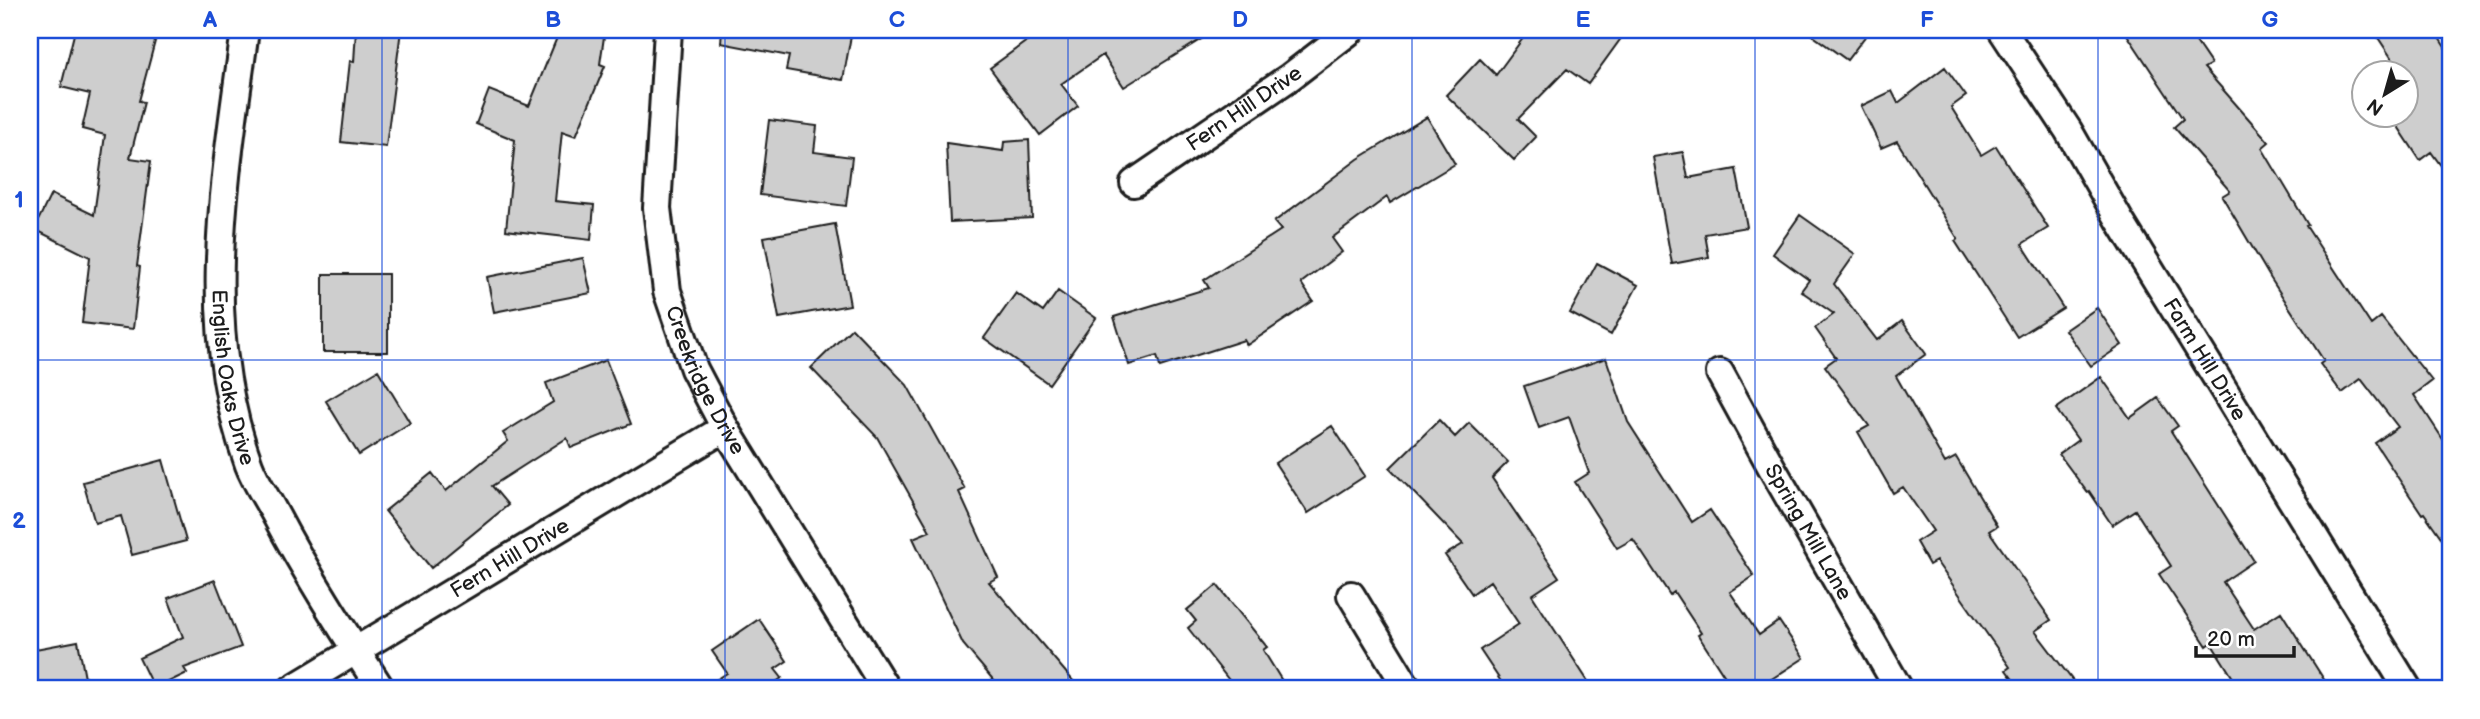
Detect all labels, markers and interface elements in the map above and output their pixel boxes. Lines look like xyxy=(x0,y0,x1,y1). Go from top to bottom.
text: A xyxy=(202,6,218,34)
text: B xyxy=(545,6,561,34)
text: C xyxy=(889,6,905,34)
text: D xyxy=(1232,6,1248,34)
text: E xyxy=(1576,6,1591,34)
text: F xyxy=(1920,6,1934,34)
text: G xyxy=(2262,6,2279,34)
street label: Fern Hill Drive xyxy=(1181,60,1307,156)
north arrow xyxy=(2350,60,2420,130)
text: N xyxy=(2363,93,2388,120)
text: 1 xyxy=(14,186,24,214)
street label: English Oaks Drive xyxy=(207,289,261,469)
street label: Farm Hill Drive xyxy=(2158,293,2252,425)
street label: Creekridge Drive xyxy=(661,302,751,459)
street label: Spring Mill Lane xyxy=(1760,459,1858,604)
text: 2 xyxy=(12,507,26,535)
street label: Fern Hill Drive xyxy=(446,513,573,603)
scale bar xyxy=(2196,614,2294,658)
text: 20 m xyxy=(2207,627,2255,652)

